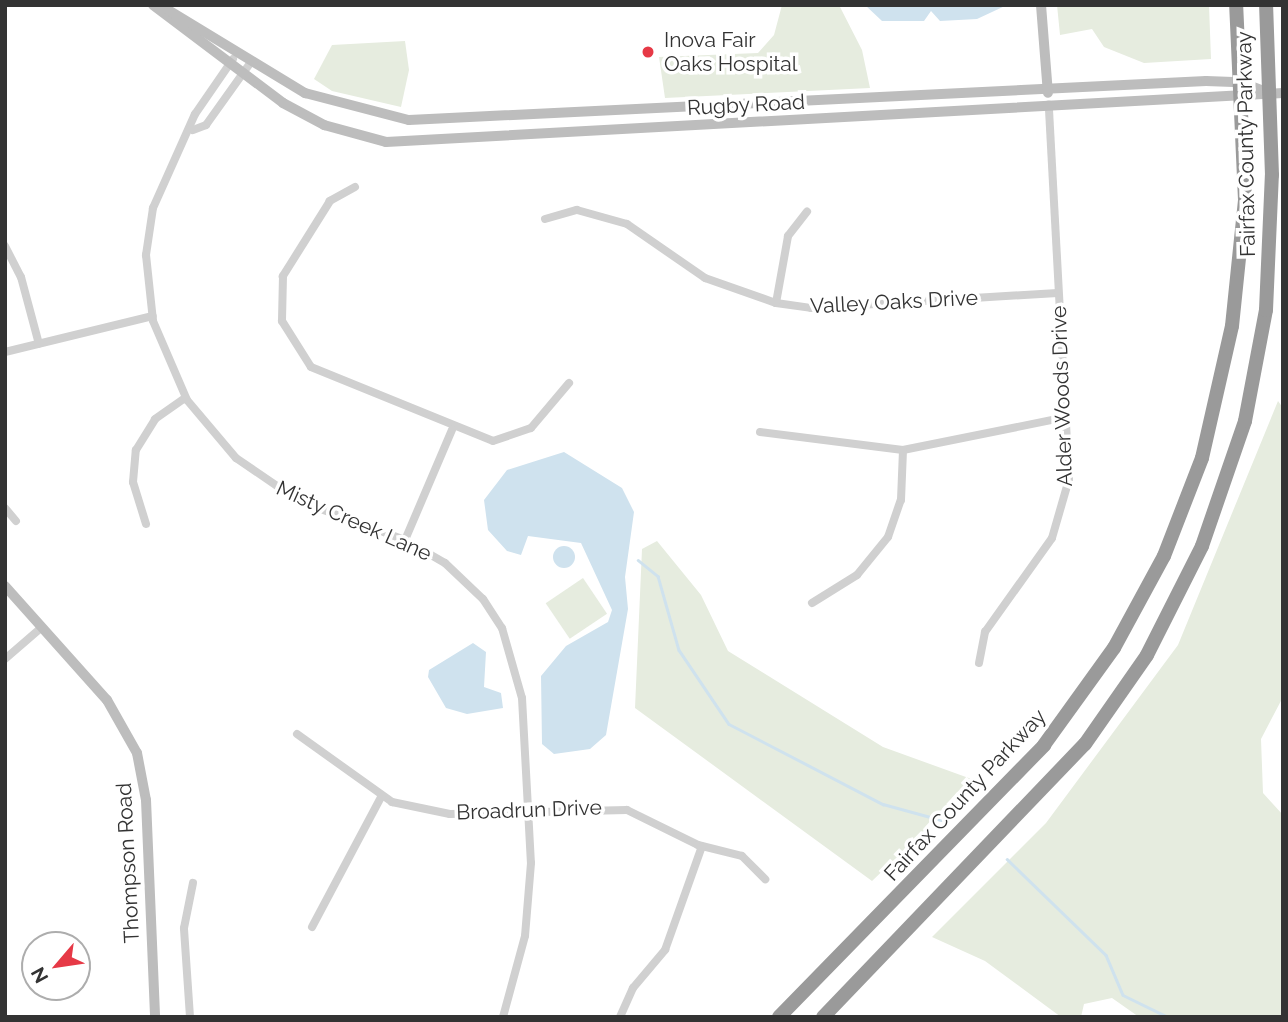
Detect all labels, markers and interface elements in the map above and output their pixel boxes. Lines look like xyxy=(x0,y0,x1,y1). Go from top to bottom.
place label: Inova Fair Oaks Hospital xyxy=(664,27,797,77)
street label: Fairfax County Parkway xyxy=(1231,31,1261,257)
marker: Inova Fair Oaks Hospital xyxy=(638,42,658,62)
street label: Rugby Road xyxy=(686,89,806,121)
street label: Valley Oaks Drive xyxy=(809,285,979,319)
street label: Alder Woods Drive xyxy=(1046,304,1078,488)
street label: Misty Creek Lane xyxy=(272,475,436,567)
street label: Fairfax County Parkway xyxy=(879,704,1051,886)
street label: Thompson Road xyxy=(111,782,145,944)
street label: Broadrun Drive xyxy=(456,795,602,825)
north arrow xyxy=(21,931,91,1001)
text: N xyxy=(26,964,53,987)

